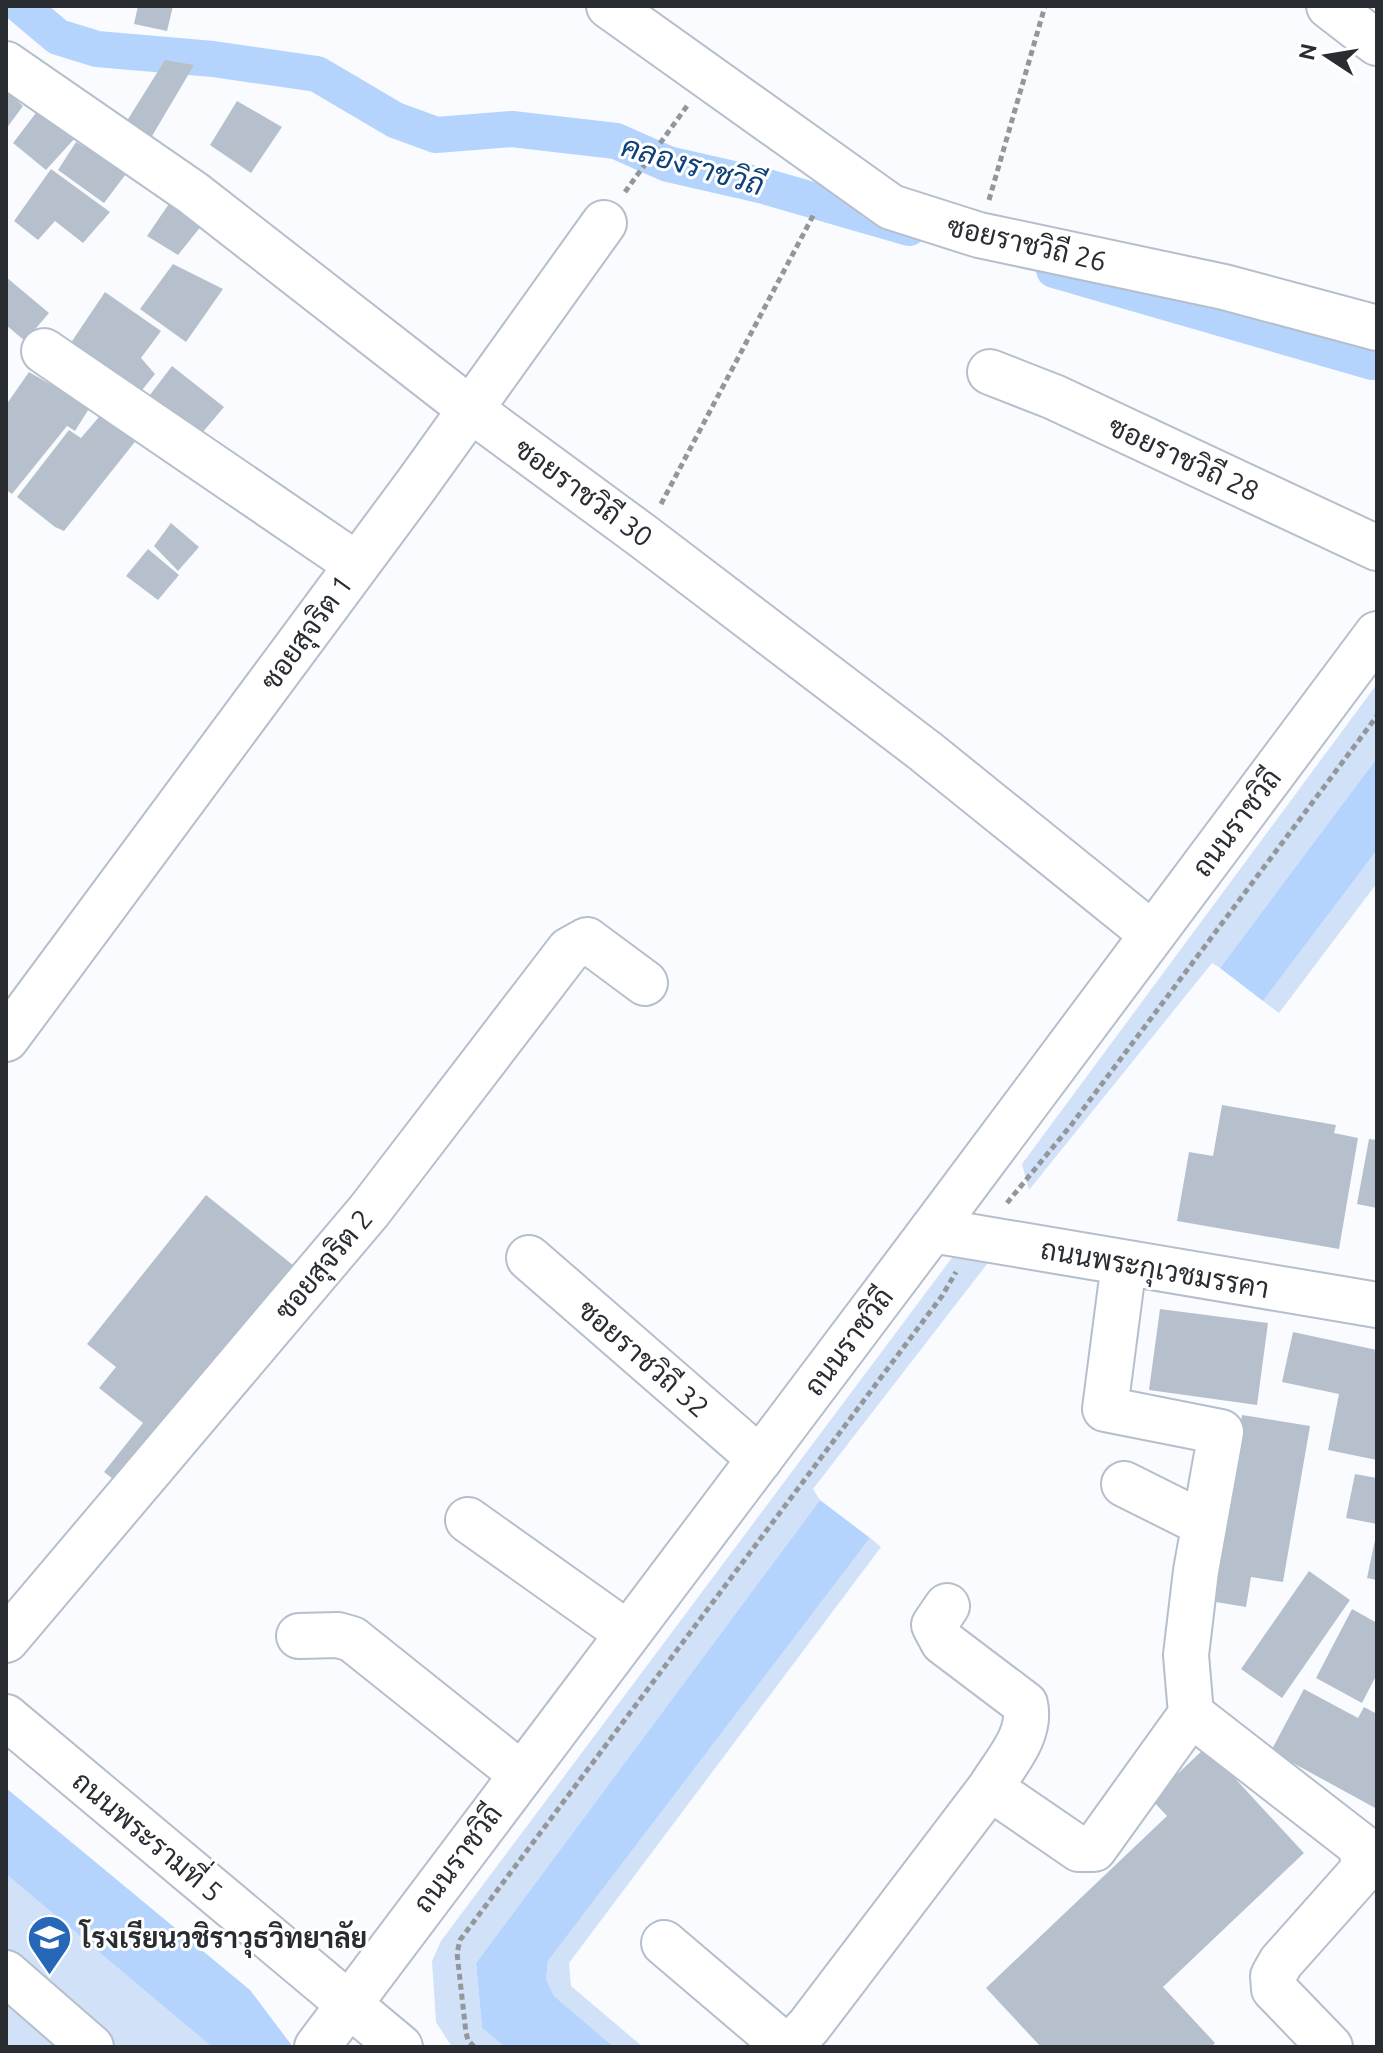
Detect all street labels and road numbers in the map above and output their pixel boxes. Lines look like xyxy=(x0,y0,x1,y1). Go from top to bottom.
street label: ซอยราชวิถี 26 xyxy=(944,208,1110,276)
street label: ซอยราชวิถี 28 xyxy=(1104,408,1265,506)
street label: ซอยราชวิถี 30 xyxy=(509,430,660,552)
street label: ซอยสุจริต 1 xyxy=(254,569,362,698)
street label: ถนนราชวิถี xyxy=(1184,761,1286,882)
street label: ซอยสุจริต 2 xyxy=(268,1203,382,1329)
street label: ถนนพระกุเวชมรรคา xyxy=(1037,1233,1272,1308)
street label: ถนนราชวิถี xyxy=(796,1280,898,1401)
street label: ซอยราชวิถี 32 xyxy=(573,1292,717,1423)
street label: ถนนพระรามที่ 5 xyxy=(67,1758,234,1908)
street label: ถนนราชวิถี xyxy=(405,1797,507,1918)

